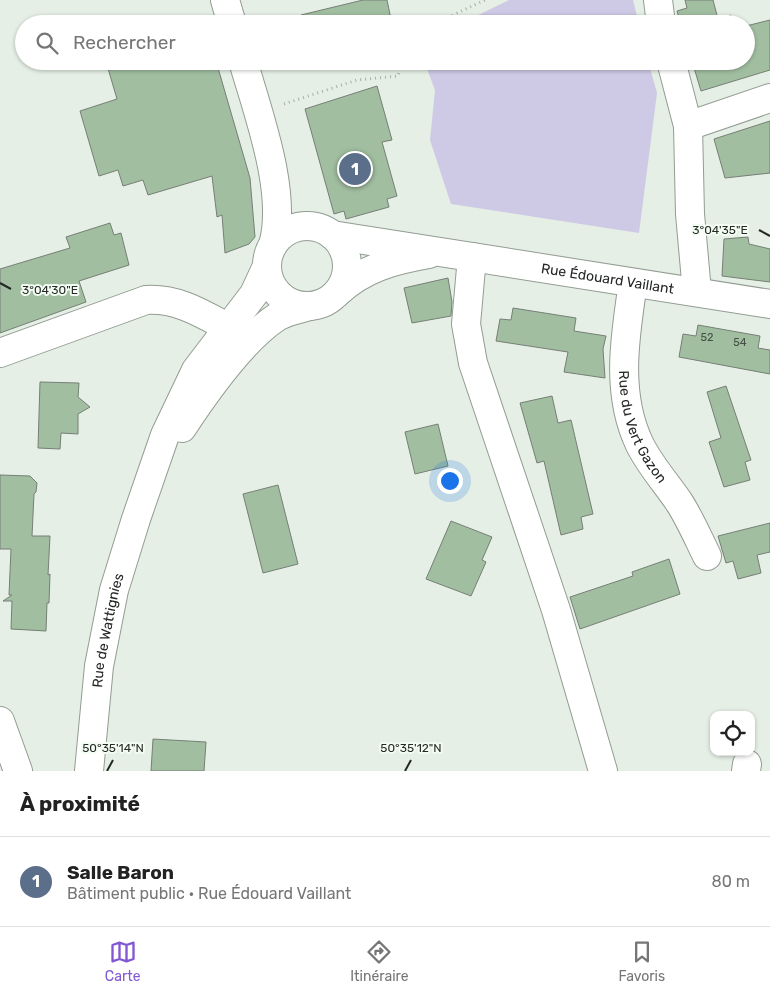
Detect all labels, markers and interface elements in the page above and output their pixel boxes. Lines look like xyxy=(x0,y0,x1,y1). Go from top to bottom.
search box xyxy=(15,15,755,70)
icon: search xyxy=(33,29,61,57)
text: Rechercher xyxy=(73,31,176,54)
pin: 1 xyxy=(339,150,371,188)
text: 3°04'35"E xyxy=(692,223,748,237)
street label: Rue Édouard Vaillant xyxy=(540,260,676,298)
text: 3°04'30"E xyxy=(22,283,78,297)
house number: 52 xyxy=(701,331,714,344)
house number: 54 xyxy=(733,336,747,349)
street label: Rue du Vert Gazon xyxy=(615,370,670,486)
your location xyxy=(437,468,463,494)
street label: Rue de Wattignies xyxy=(89,571,128,688)
map controls xyxy=(710,711,755,756)
button: locate xyxy=(710,711,755,756)
text: 50°35'14"N xyxy=(82,741,144,755)
text: 50°35'12"N xyxy=(380,741,442,755)
text: À proximité xyxy=(20,791,140,816)
text: Salle Baron xyxy=(67,861,174,884)
text: 1 xyxy=(32,872,40,891)
text: 80 m xyxy=(712,872,750,891)
text: Bâtiment public · Rue Édouard Vaillant xyxy=(67,884,351,903)
tab: Carte xyxy=(105,938,141,985)
tab: Itinéraire xyxy=(350,938,409,985)
tab: Favoris xyxy=(618,938,665,985)

